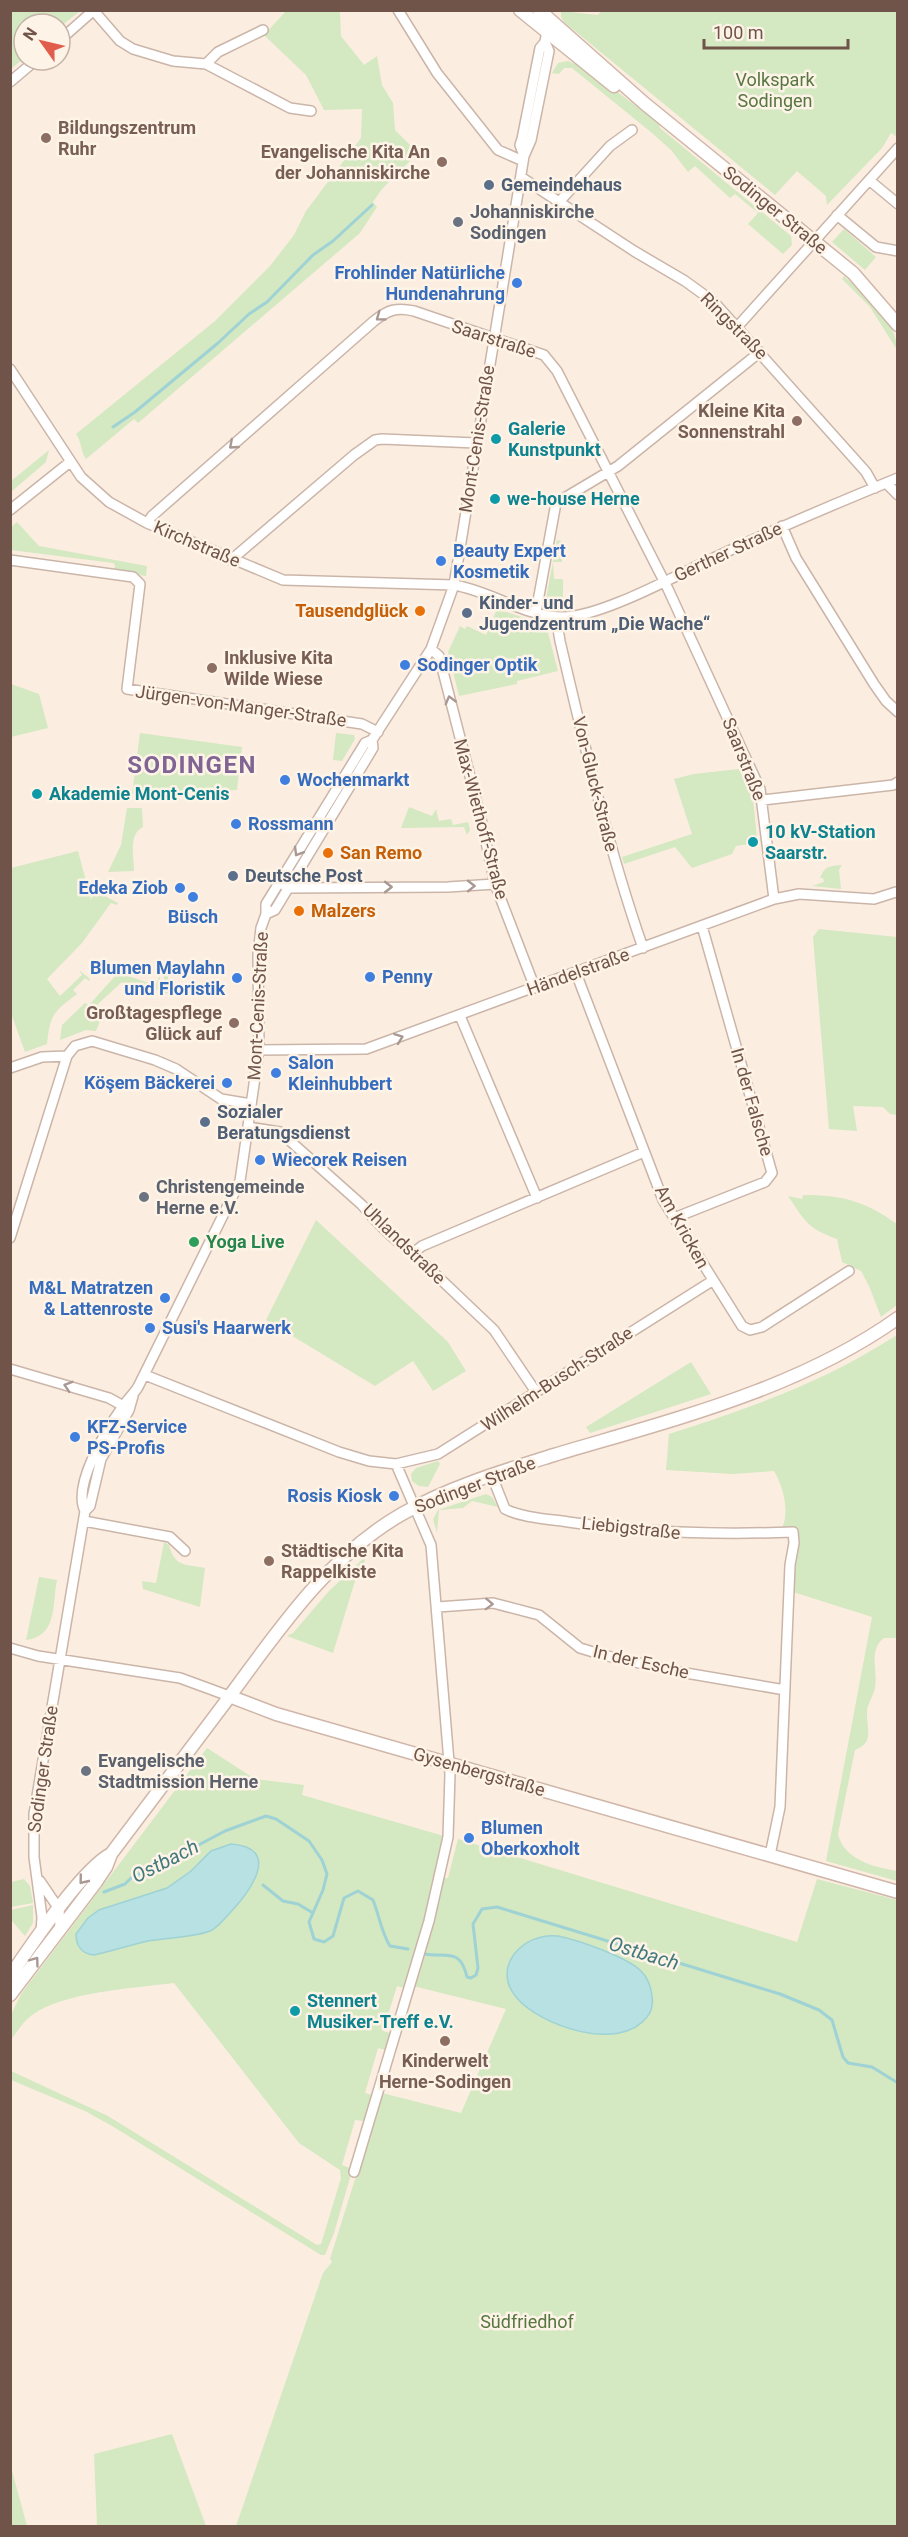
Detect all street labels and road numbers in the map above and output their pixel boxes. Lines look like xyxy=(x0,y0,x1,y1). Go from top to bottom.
street label: Sodinger Straße xyxy=(719,161,832,258)
street label: Ringstraße xyxy=(696,288,772,364)
street label: Saarstraße xyxy=(449,315,539,362)
street label: Mont-Cenis-Straße xyxy=(454,364,499,514)
street label: Kirchstraße xyxy=(151,516,244,571)
street label: Gerther Straße xyxy=(671,517,785,586)
street label: Jürgen-von-Manger-Straße xyxy=(134,680,348,731)
street label: Von-Gluck-Straße xyxy=(569,714,622,854)
street label: Saarstraße xyxy=(718,714,771,803)
street label: Max-Wiethoff-Straße xyxy=(450,736,513,901)
street label: Mont-Cenis-Straße xyxy=(243,931,272,1081)
street label: Händelstraße xyxy=(524,943,632,1000)
street label: In der Falsche xyxy=(727,1045,778,1158)
street label: Am Kricken xyxy=(651,1182,714,1272)
street label: Uhlandstraße xyxy=(359,1199,450,1288)
street label: Wilhelm-Busch-Straße xyxy=(477,1322,636,1435)
street label: Sodinger Straße xyxy=(411,1452,538,1517)
street label: Liebigstraße xyxy=(581,1512,681,1543)
street label: In der Esche xyxy=(591,1640,691,1683)
street label: Sodinger Straße xyxy=(23,1704,62,1834)
street label: Gysenbergstraße xyxy=(411,1743,548,1800)

